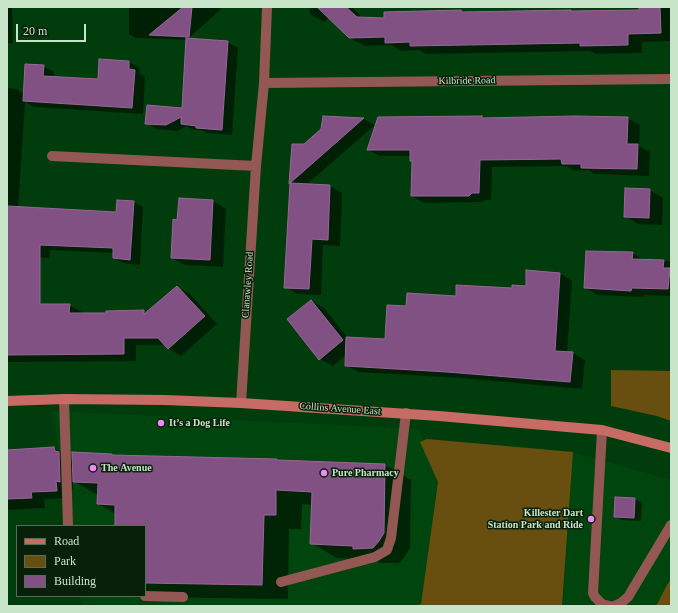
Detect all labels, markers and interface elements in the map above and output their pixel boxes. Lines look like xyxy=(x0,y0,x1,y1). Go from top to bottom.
scale bar xyxy=(18,16,88,42)
text: 20 m xyxy=(23,24,47,38)
street label: Kilbride Road xyxy=(438,75,496,87)
street label: Clanawley Road xyxy=(240,251,256,319)
street label: Collins Avenue East xyxy=(299,400,381,418)
place label: It’s a Dog Life xyxy=(169,417,230,429)
marker: It’s a Dog Life xyxy=(156,418,166,428)
place label: The Avenue xyxy=(101,462,152,474)
marker: The Avenue xyxy=(88,463,98,473)
place label: Pure Pharmacy xyxy=(332,467,399,479)
marker: Pure Pharmacy xyxy=(319,468,329,478)
place label: Killester Dart Station Park and Ride xyxy=(488,507,583,530)
marker: Killester Dart Station Park and Ride xyxy=(586,514,596,524)
legend xyxy=(16,525,146,597)
text: Road xyxy=(54,534,79,548)
text: Park xyxy=(54,554,76,568)
text: Building xyxy=(54,574,96,588)

